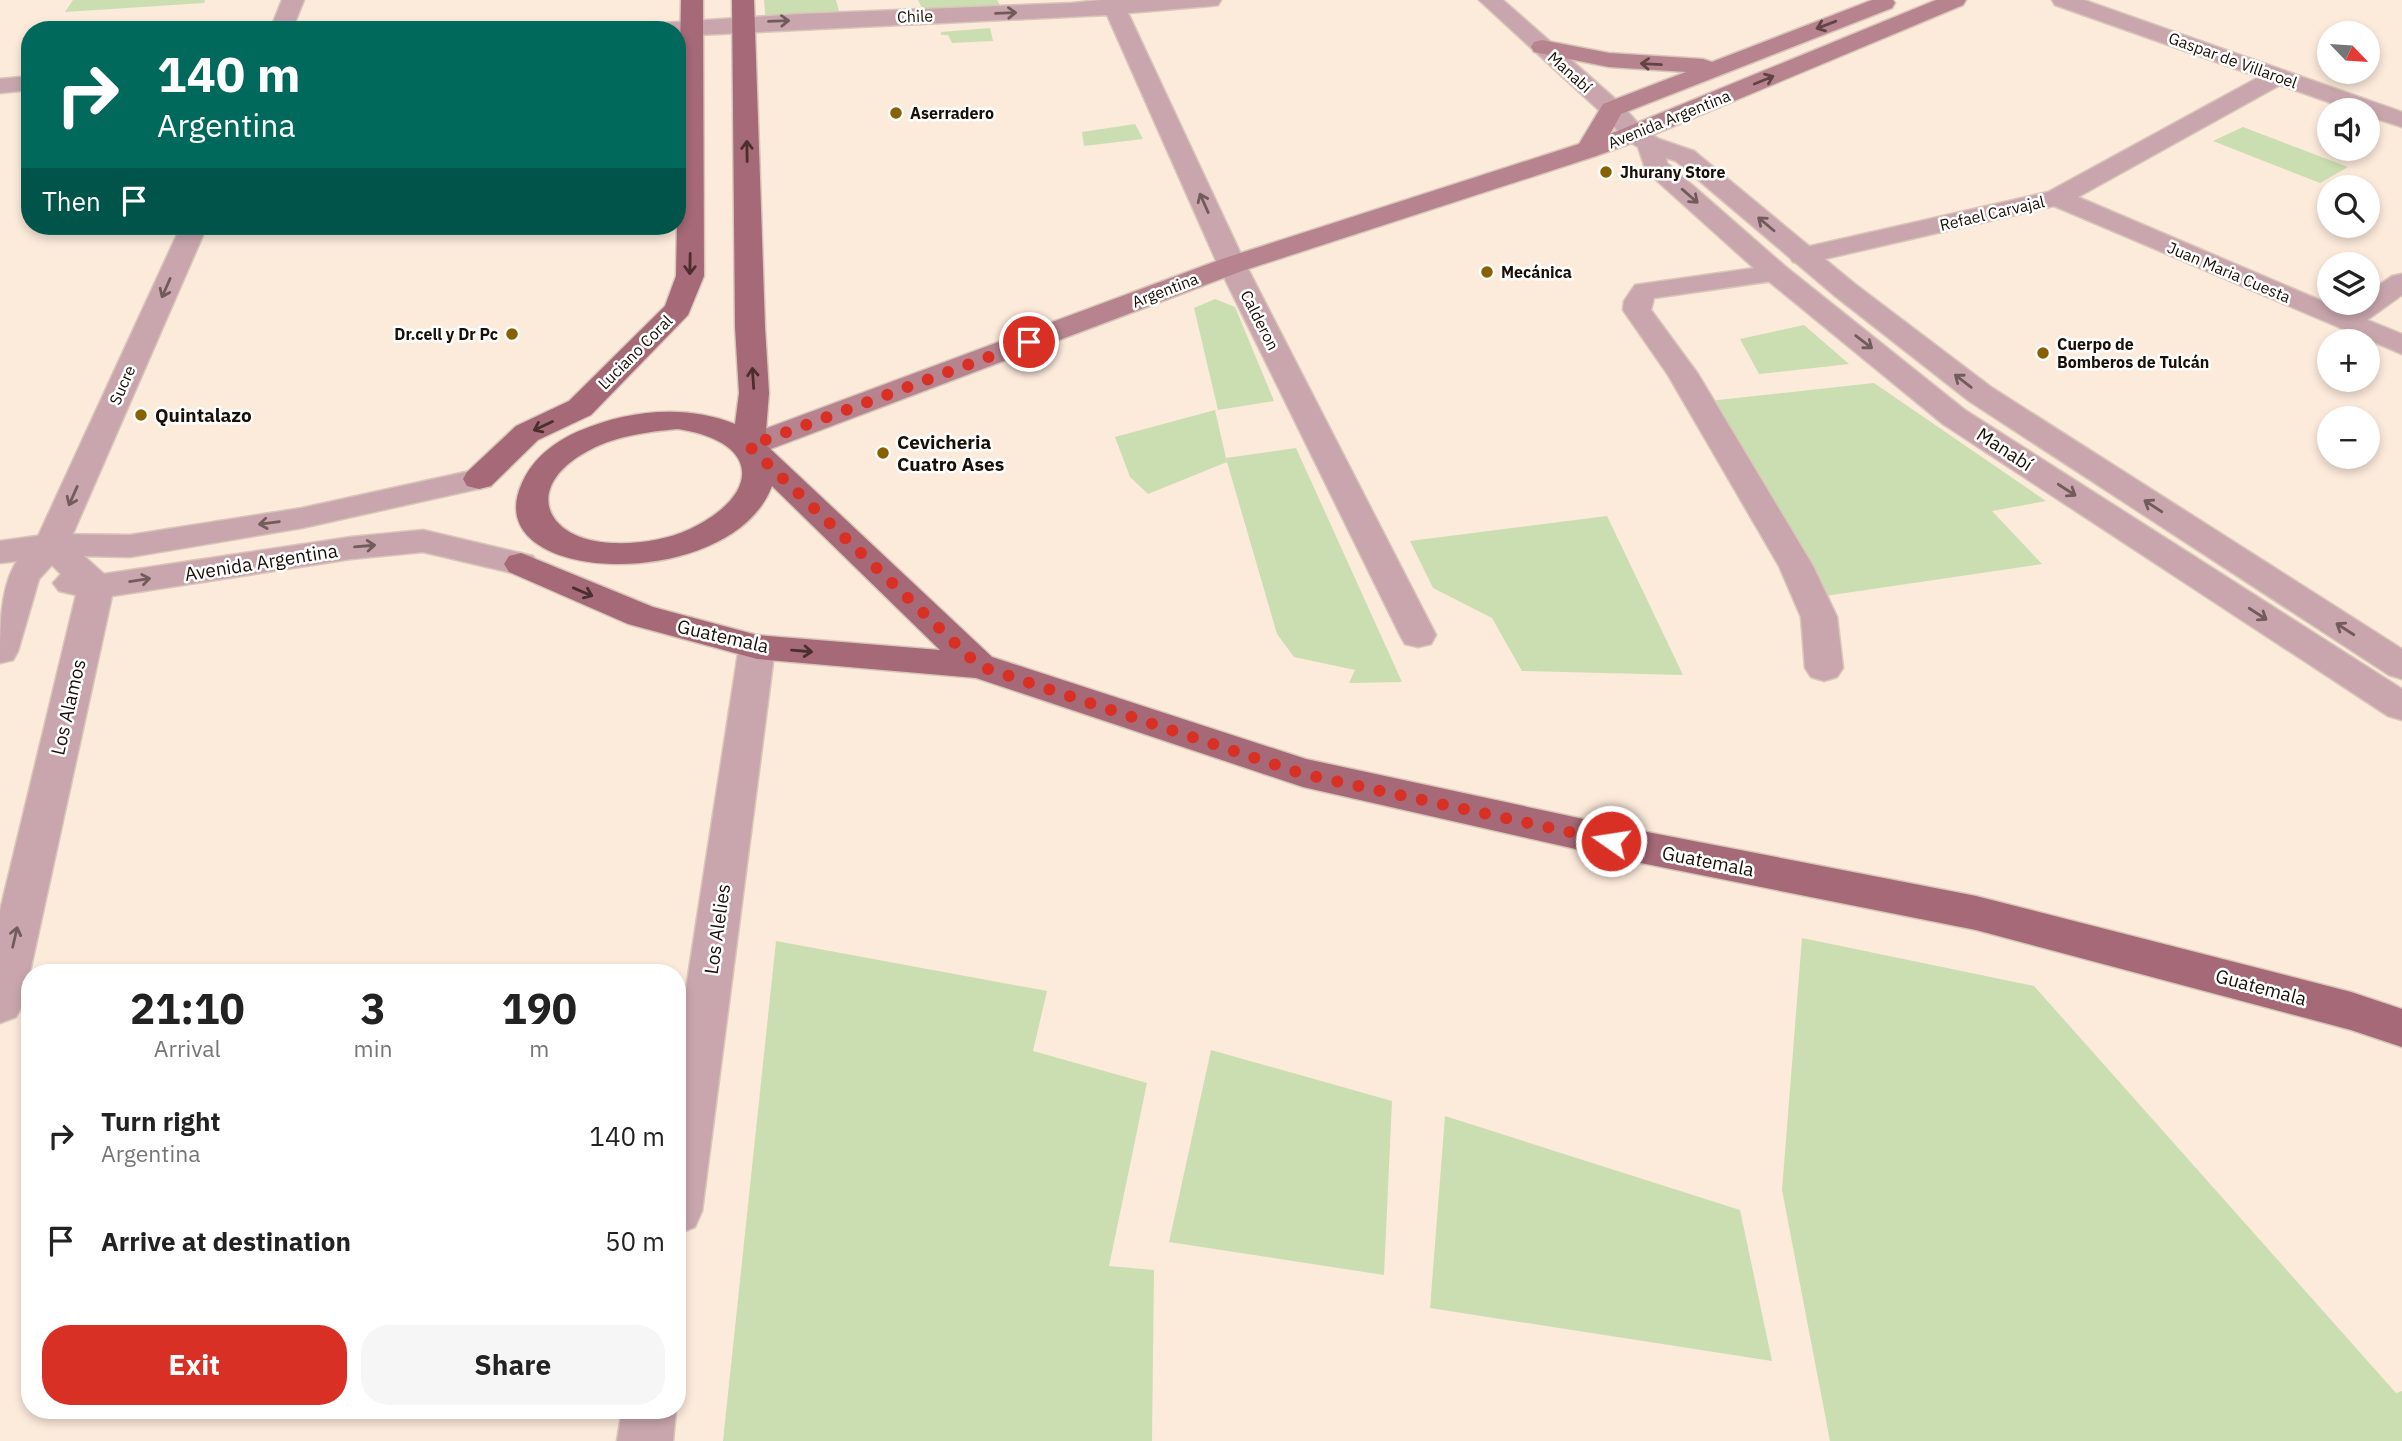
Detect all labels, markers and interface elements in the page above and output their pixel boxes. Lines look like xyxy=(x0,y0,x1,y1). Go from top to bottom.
street label: Chile xyxy=(897,5,934,27)
one-way arrow xyxy=(994,7,1017,20)
one-way arrow xyxy=(767,15,790,28)
one-way arrow xyxy=(1816,19,1838,32)
north arrow xyxy=(2317,21,2380,84)
map controls xyxy=(2317,21,2380,469)
street label: Gaspar de Villaroel xyxy=(2166,27,2300,93)
text: 140 m xyxy=(157,42,301,105)
street label: Manabí xyxy=(1544,47,1596,97)
icon: right xyxy=(42,49,133,140)
one-way arrow xyxy=(1640,58,1663,71)
one-way arrow xyxy=(1753,73,1774,86)
street label: Avenida Argentina xyxy=(1605,85,1734,153)
button: sound xyxy=(2317,98,2380,161)
place label: Aserradero xyxy=(910,103,994,123)
text: Argentina xyxy=(157,104,295,146)
marker: Aserradero xyxy=(888,105,904,121)
one-way arrow xyxy=(740,140,754,163)
place label: Jhurany Store xyxy=(1620,162,1725,182)
marker: Jhurany Store xyxy=(1598,164,1614,180)
button: search xyxy=(2317,175,2380,238)
icon: arrive xyxy=(115,182,153,220)
text: Then xyxy=(42,184,101,218)
one-way arrow xyxy=(1680,188,1698,204)
street label: Refael Carvajal xyxy=(1938,191,2046,235)
one-way arrow xyxy=(1197,193,1210,214)
one-way arrow xyxy=(1757,216,1775,232)
street label: Juan Maria Cuesta xyxy=(2164,237,2294,307)
one-way arrow xyxy=(683,252,697,275)
button: layers xyxy=(2317,252,2380,315)
place label: Mecánica xyxy=(1501,262,1572,282)
marker: Mecánica xyxy=(1479,264,1495,280)
street label: Argentina xyxy=(1129,268,1201,312)
one-way arrow xyxy=(159,277,172,298)
street label: Calderon xyxy=(1236,287,1284,353)
street label: Luciano Coral xyxy=(594,311,676,393)
pin xyxy=(999,312,1059,372)
icon: arrive xyxy=(1010,323,1048,361)
place label: Dr.cell y Dr Pc xyxy=(394,324,498,344)
marker: Dr.cell y Dr Pc xyxy=(504,326,520,342)
button: + xyxy=(2317,329,2380,392)
place label: Cuerpo de Bomberos de Tulcán xyxy=(2057,334,2209,372)
one-way arrow xyxy=(1854,335,1872,350)
marker: Cuerpo de Bomberos de Tulcán xyxy=(2035,345,2051,361)
street label: Sucre xyxy=(105,362,140,408)
one-way arrow xyxy=(746,367,759,390)
one-way arrow xyxy=(1954,374,1973,389)
place label: Quintalazo xyxy=(155,403,252,427)
button: − xyxy=(2317,406,2380,469)
marker: Quintalazo xyxy=(133,407,149,423)
one-way arrow xyxy=(532,420,554,433)
street label: Manabí xyxy=(1972,422,2038,476)
place label: Cevicheria Cuatro Ases xyxy=(897,430,1004,476)
marker: Cevicheria Cuatro Ases xyxy=(875,445,891,461)
one-way arrow xyxy=(2057,483,2077,497)
one-way arrow xyxy=(66,484,79,506)
one-way arrow xyxy=(2144,498,2164,512)
one-way arrow xyxy=(258,517,280,530)
street label: Avenida Argentina xyxy=(183,538,339,586)
one-way arrow xyxy=(353,540,376,553)
one-way arrow xyxy=(128,573,151,586)
one-way arrow xyxy=(572,586,594,599)
one-way arrow xyxy=(2248,607,2268,621)
street label: Guatemala xyxy=(675,614,771,658)
one-way arrow xyxy=(2335,622,2355,636)
one-way arrow xyxy=(790,645,812,658)
street label: Los Alamos xyxy=(45,657,91,757)
position arrow xyxy=(1574,804,1648,878)
street label: Guatemala xyxy=(1660,840,1756,882)
street label: Los Alelies xyxy=(699,882,735,976)
one-way arrow xyxy=(9,926,23,949)
street label: Guatemala xyxy=(2213,963,2309,1011)
text: 21:10 xyxy=(130,981,245,1036)
text: 3 xyxy=(360,981,386,1036)
text: 190 xyxy=(501,981,577,1036)
text: Arrival xyxy=(154,1033,221,1063)
text: min xyxy=(354,1033,392,1063)
text: m xyxy=(529,1033,549,1063)
text: Turn right xyxy=(101,1104,220,1138)
icon: right xyxy=(42,1117,80,1155)
text: 140 m xyxy=(589,1119,665,1153)
text: Argentina xyxy=(101,1138,201,1168)
icon: arrive xyxy=(42,1222,80,1260)
text: Arrive at destination xyxy=(101,1224,351,1258)
text: 50 m xyxy=(605,1224,665,1258)
button: Exit xyxy=(42,1325,347,1405)
button: Share xyxy=(361,1325,665,1405)

